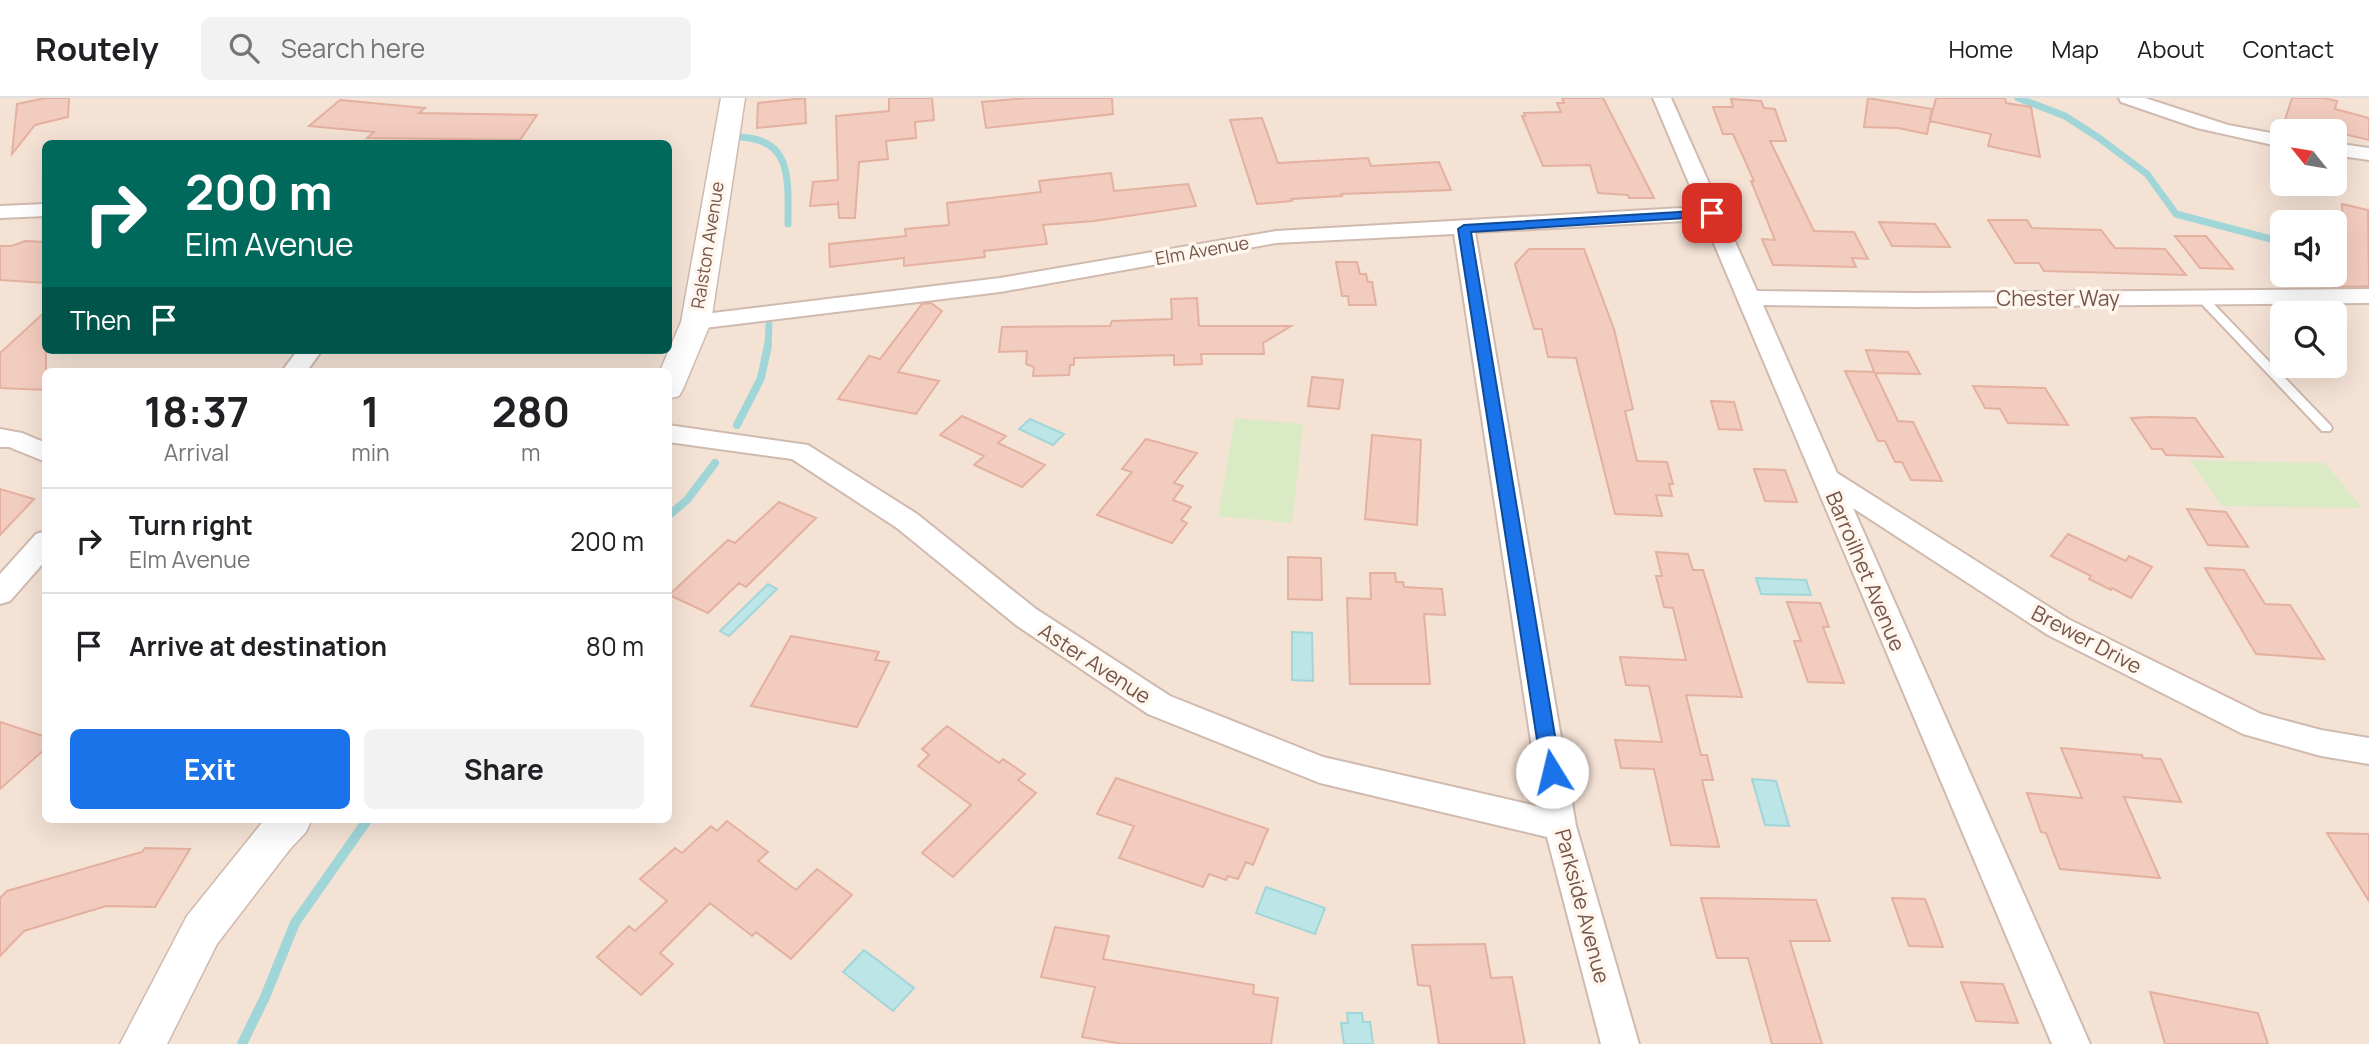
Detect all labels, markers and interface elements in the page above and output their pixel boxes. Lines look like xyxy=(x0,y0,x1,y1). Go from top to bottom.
search box xyxy=(201,17,691,80)
text: Routely xyxy=(35,26,159,71)
icon: search xyxy=(225,29,263,67)
text: Search here xyxy=(281,30,425,66)
text: Home xyxy=(1948,32,2013,65)
text: Map xyxy=(2051,32,2099,65)
text: About xyxy=(2137,32,2205,65)
text: Contact xyxy=(2243,32,2334,65)
north arrow xyxy=(2270,119,2347,196)
map controls xyxy=(2270,119,2347,378)
text: 200 m xyxy=(185,158,333,225)
icon: right xyxy=(70,168,161,259)
street label: Ralston Avenue xyxy=(685,180,729,310)
pin xyxy=(1682,183,1742,243)
icon: arrive xyxy=(1693,194,1731,232)
button: sound xyxy=(2270,210,2347,287)
text: Elm Avenue xyxy=(185,222,354,266)
street label: Elm Avenue xyxy=(1153,230,1251,270)
street label: Chester Way xyxy=(1996,284,2120,312)
icon: arrive xyxy=(145,301,183,339)
button: search xyxy=(2270,301,2347,378)
text: Then xyxy=(70,302,131,338)
text: 18:37 xyxy=(144,382,249,440)
text: 1 xyxy=(361,382,380,440)
text: 280 xyxy=(492,382,570,440)
text: Arrival xyxy=(164,436,229,468)
text: min xyxy=(351,436,390,468)
text: m xyxy=(521,436,541,468)
street label: Barroilhet Avenue xyxy=(1820,487,1912,655)
text: Turn right xyxy=(129,507,253,543)
icon: right xyxy=(70,522,108,560)
text: 200 m xyxy=(570,523,644,559)
text: Elm Avenue xyxy=(129,543,250,575)
street label: Brewer Drive xyxy=(2027,598,2147,680)
street label: Aster Avenue xyxy=(1034,616,1156,710)
icon: arrive xyxy=(70,627,108,665)
text: Arrive at destination xyxy=(129,628,387,664)
text: 80 m xyxy=(586,628,644,664)
button: Exit xyxy=(70,729,350,809)
button: Share xyxy=(364,729,644,809)
position arrow xyxy=(1515,735,1589,809)
street label: Parkside Avenue xyxy=(1549,826,1617,986)

